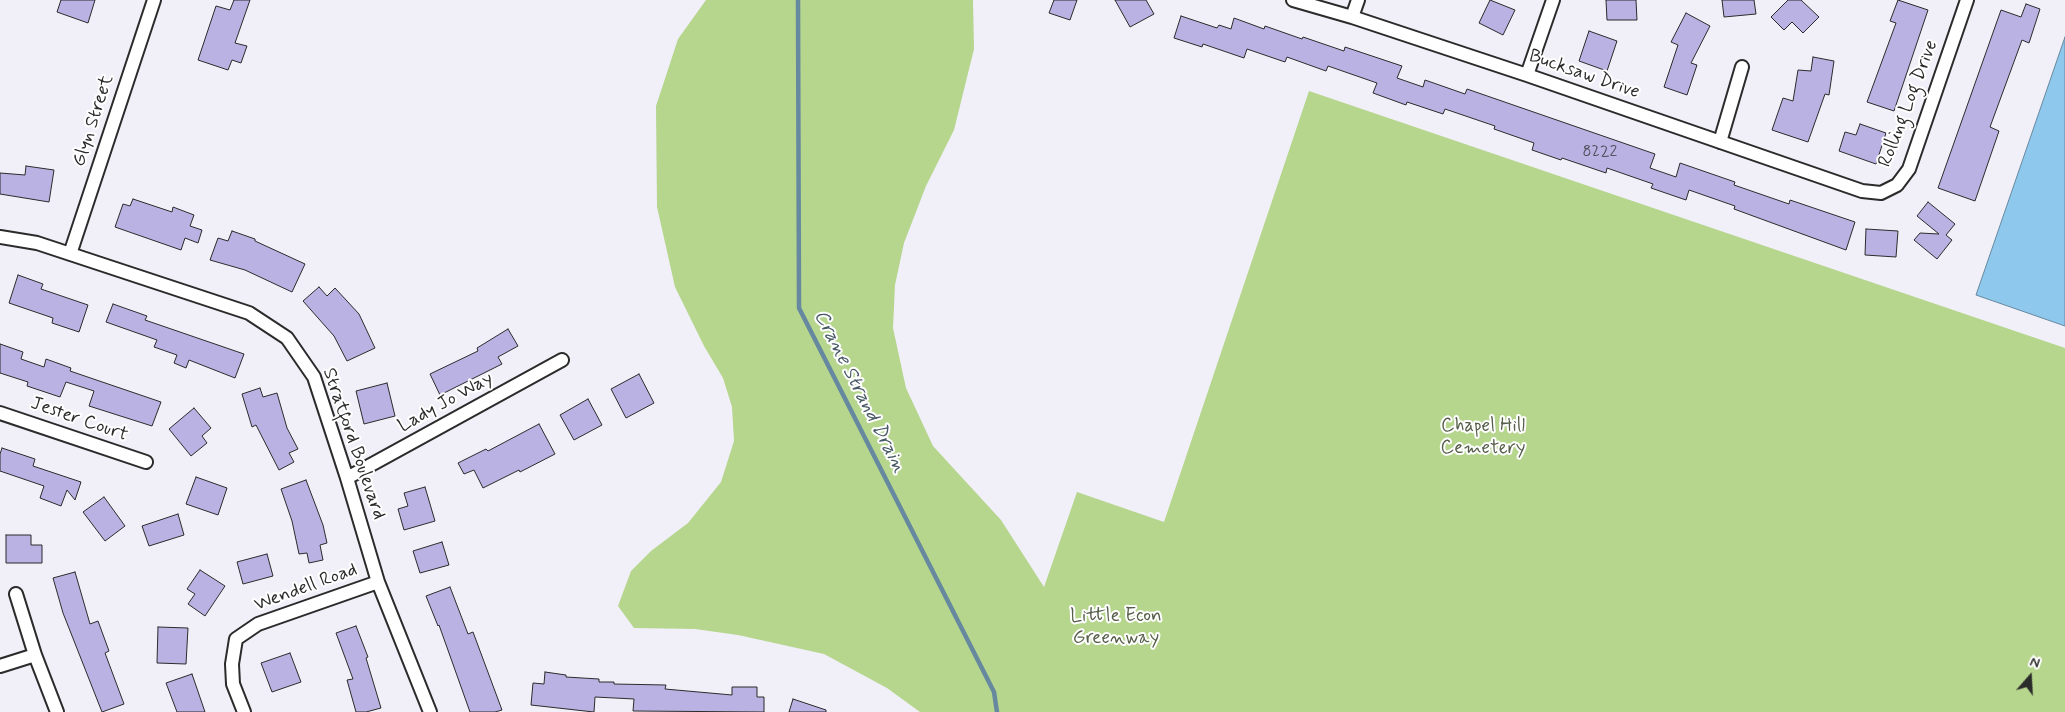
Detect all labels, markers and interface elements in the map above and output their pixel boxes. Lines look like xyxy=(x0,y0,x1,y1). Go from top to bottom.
street label: Rolling Log Drive xyxy=(1874,37,1944,171)
street label: Bucksaw Drive xyxy=(1526,45,1642,105)
street label: Glyn Street xyxy=(68,72,120,170)
house number: 8222 xyxy=(1583,143,1617,163)
water label: Crane Strand Drain xyxy=(808,307,910,477)
street label: Stratford Boulevard xyxy=(316,365,390,523)
street label: Lady Jo Way xyxy=(395,368,497,438)
street label: Jester Court xyxy=(27,393,131,447)
park label: Chapel Hill Cemetery xyxy=(1441,416,1525,460)
street label: Wendell Road xyxy=(252,559,360,617)
park label: Little Econ Greenway xyxy=(1070,606,1162,650)
north arrow xyxy=(2005,652,2055,702)
text: N xyxy=(2028,653,2042,673)

